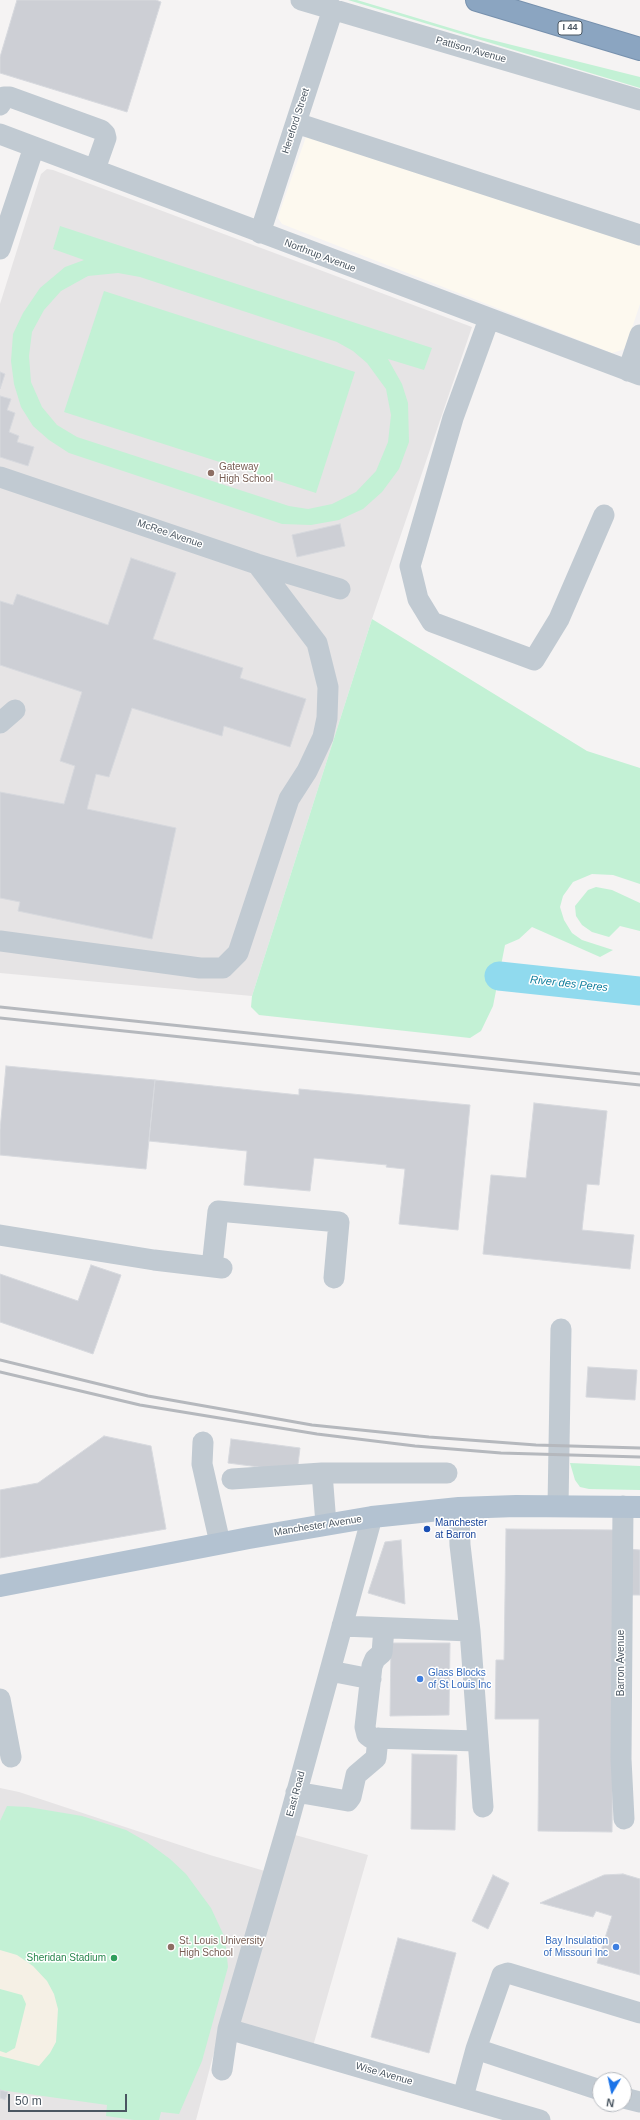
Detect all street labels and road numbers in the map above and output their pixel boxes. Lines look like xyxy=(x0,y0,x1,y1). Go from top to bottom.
road number: I 44 xyxy=(558,21,582,35)
street label: Pattison Avenue xyxy=(434,34,508,66)
street label: Hereford Street xyxy=(280,87,312,155)
street label: Northrup Avenue xyxy=(283,237,357,275)
street label: McRee Avenue xyxy=(136,517,204,551)
street label: Manchester Avenue xyxy=(273,1513,363,1539)
street label: Barron Avenue xyxy=(615,1630,627,1696)
street label: East Road xyxy=(284,1770,308,1818)
street label: Wise Avenue xyxy=(354,2060,414,2088)

